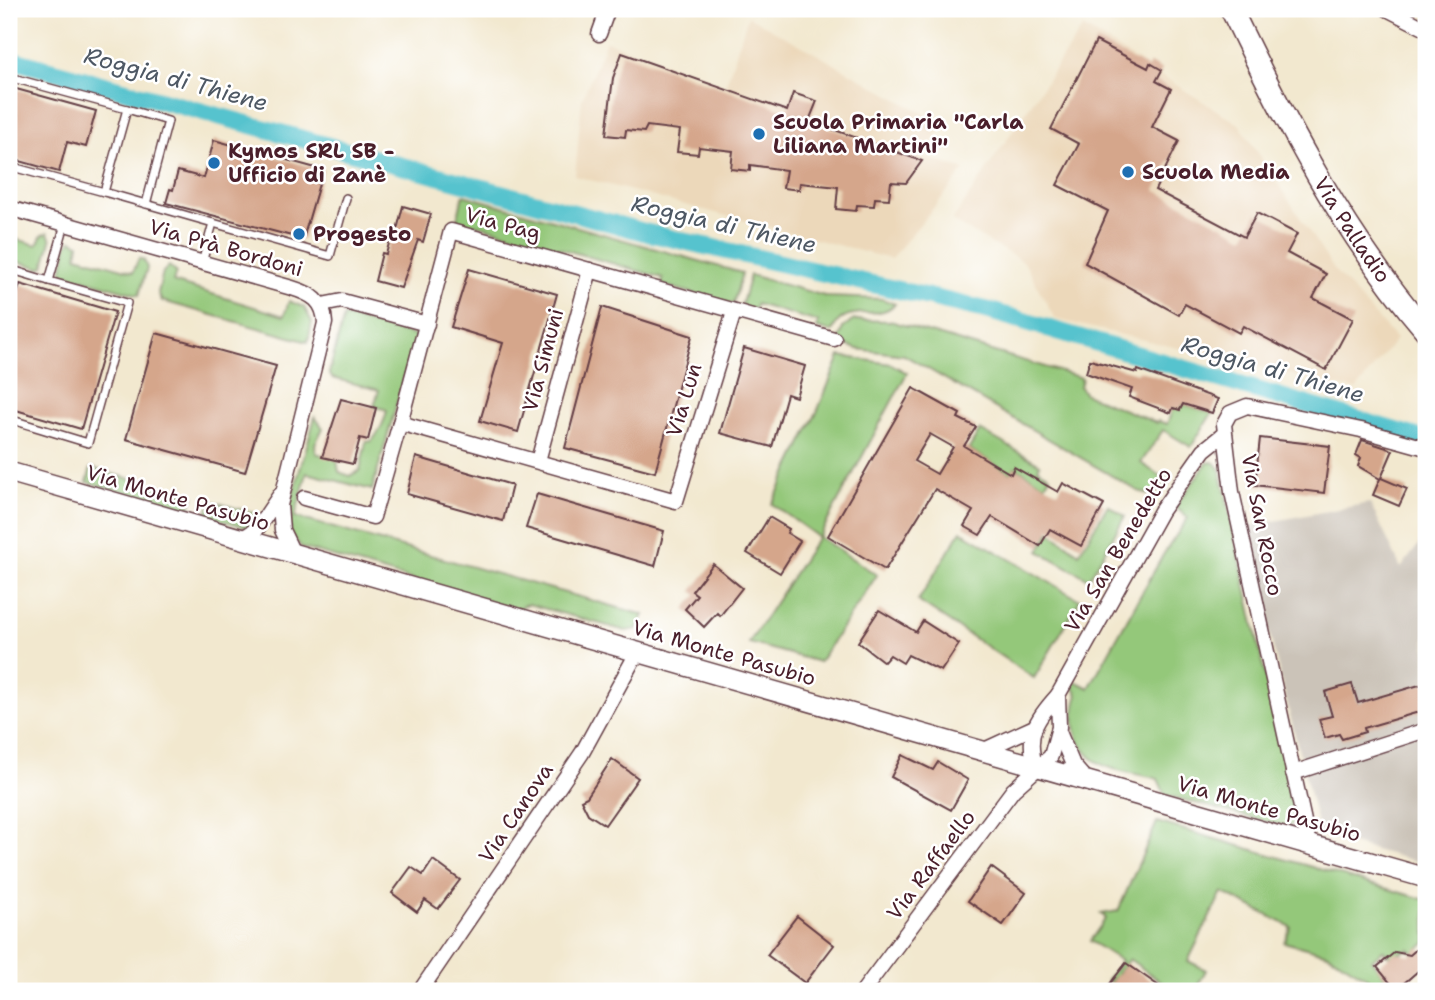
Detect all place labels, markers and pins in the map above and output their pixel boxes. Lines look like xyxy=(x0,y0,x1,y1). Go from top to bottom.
place label: Scuola Primaria "Carla Liliana Martini" xyxy=(773,108,1024,160)
marker: Scuola Primaria "Carla Liliana Martini" xyxy=(751,126,767,142)
place label: Kymos SRL SB - Ufficio di Zanè xyxy=(228,137,395,189)
marker: Kymos SRL SB - Ufficio di Zanè xyxy=(206,155,222,171)
place label: Scuola Media xyxy=(1142,158,1290,186)
marker: Scuola Media xyxy=(1120,164,1136,180)
place label: Progesto xyxy=(313,220,411,248)
marker: Progesto xyxy=(291,226,307,242)

